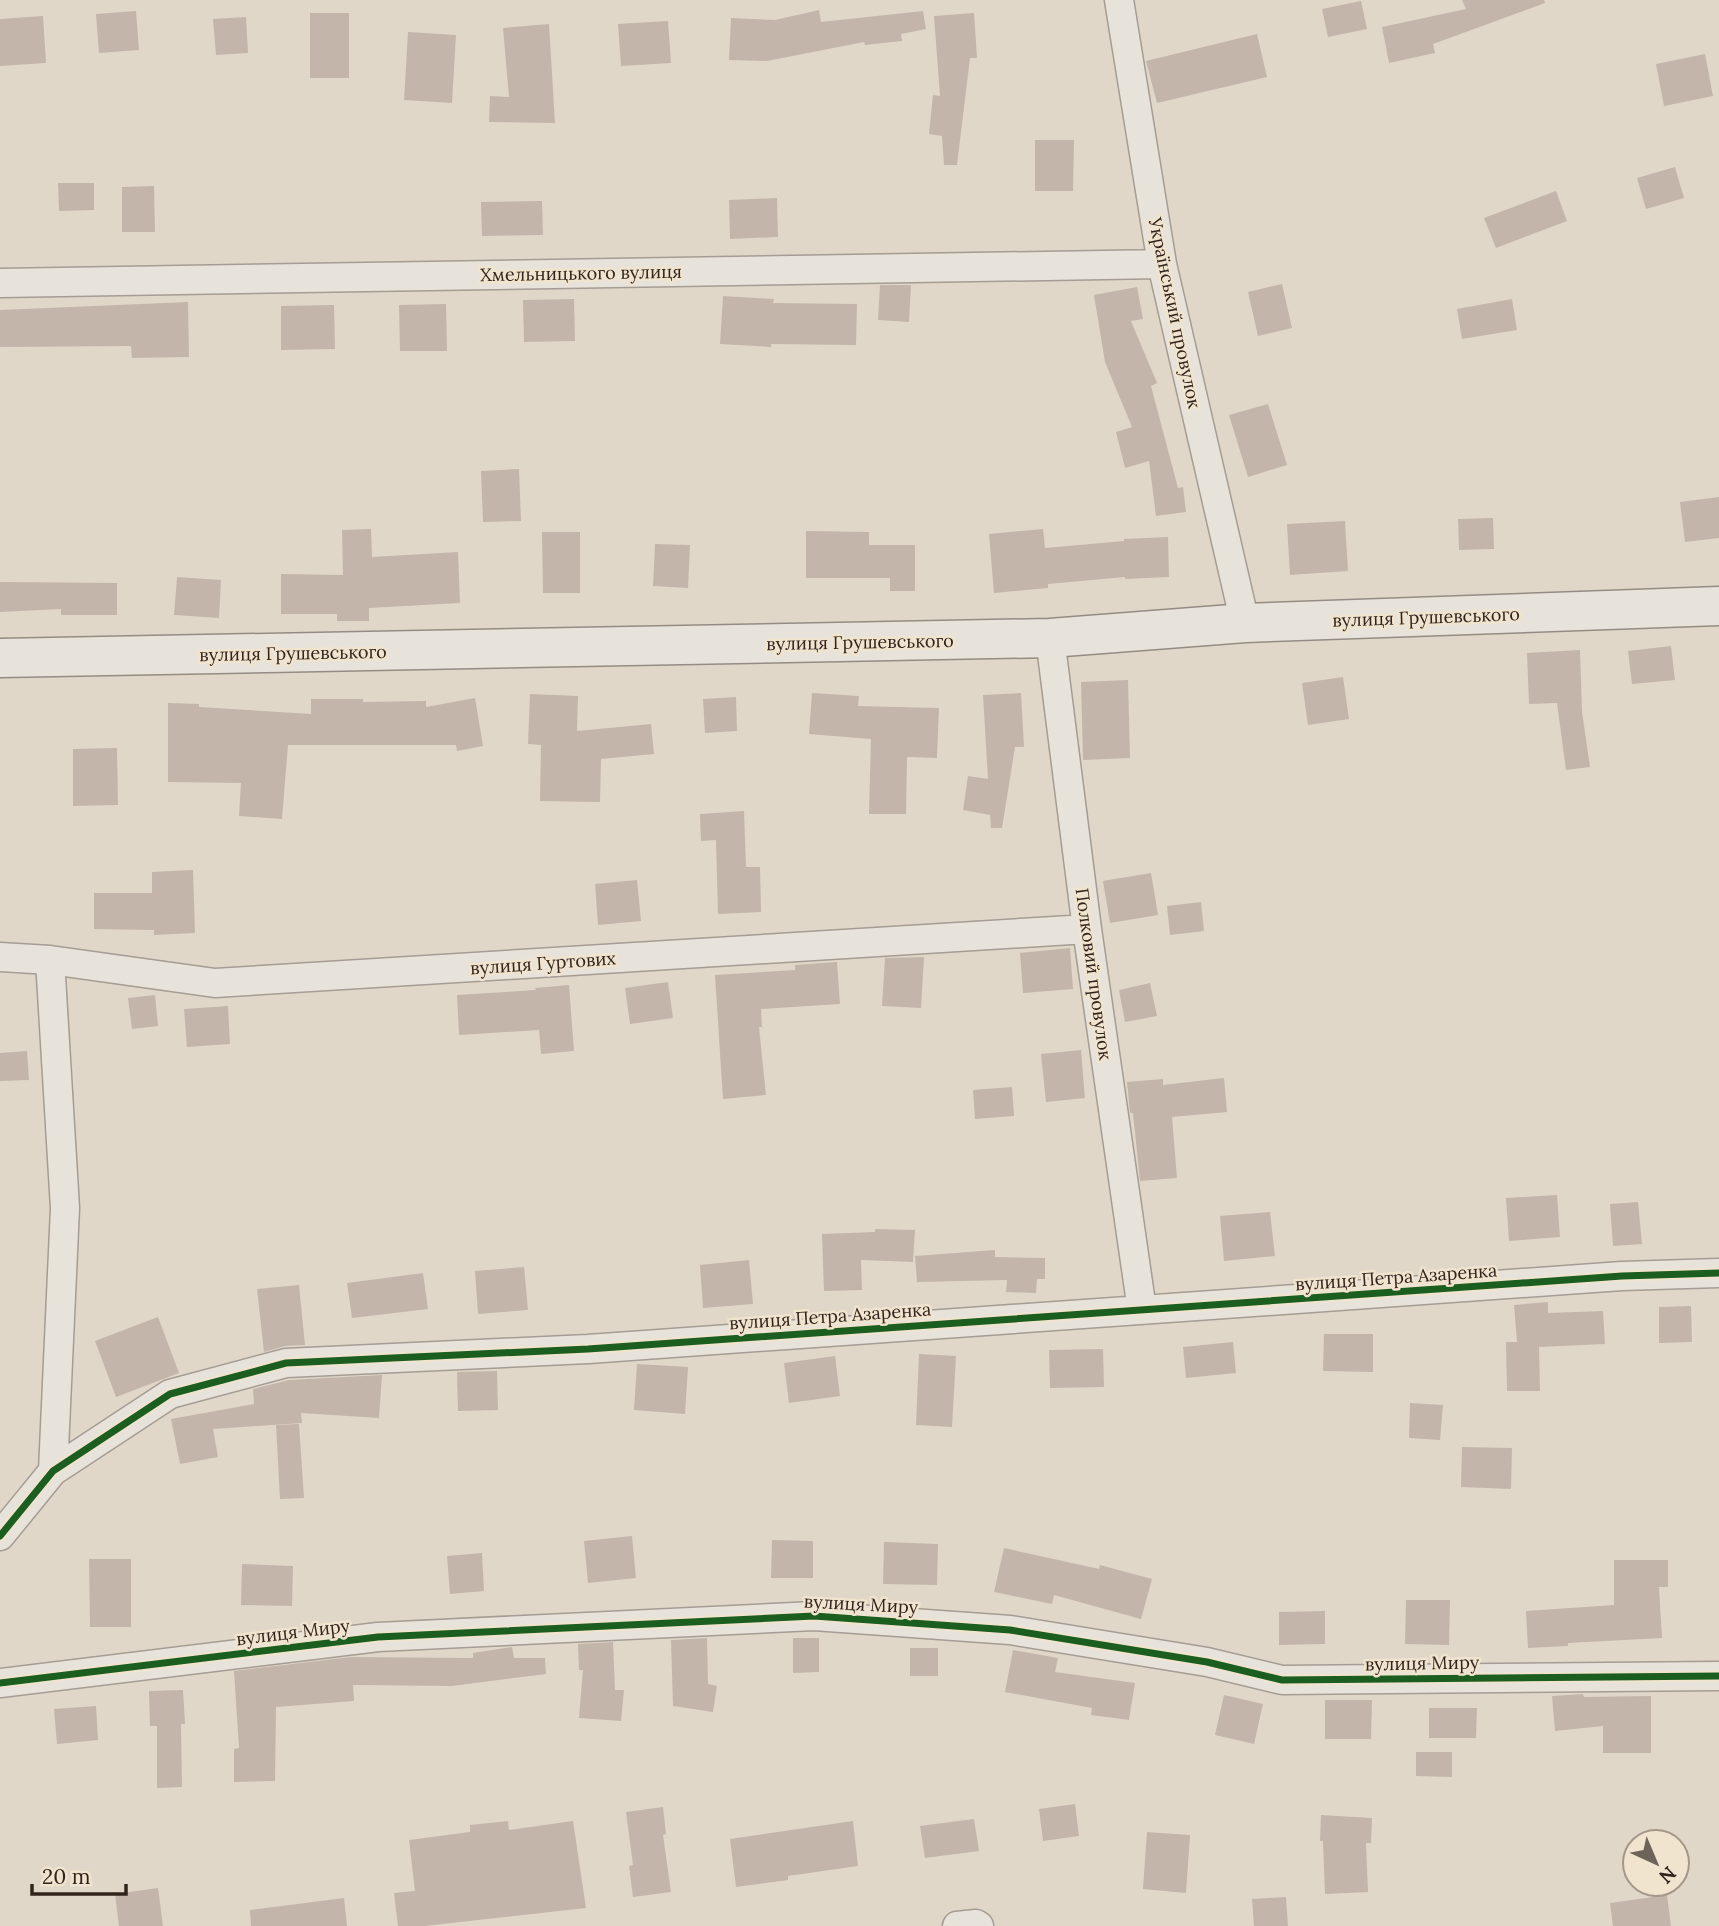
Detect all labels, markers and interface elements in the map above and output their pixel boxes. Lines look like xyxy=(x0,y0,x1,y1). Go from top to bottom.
street label: Український провулок xyxy=(1143,214,1207,411)
street label: Хмельницького вулиця xyxy=(480,260,682,286)
street label: вулиця Грушевського xyxy=(1332,602,1520,632)
street label: вулиця Грушевського xyxy=(766,629,954,655)
street label: вулиця Грушевського xyxy=(199,640,387,666)
street label: Полковий провулок xyxy=(1071,887,1117,1062)
street label: вулиця Гуртових xyxy=(469,946,617,980)
street label: вулиця Петра Азаренка xyxy=(1294,1258,1498,1296)
street label: вулиця Петра Азаренка xyxy=(728,1297,932,1335)
street label: вулиця Миру xyxy=(803,1590,919,1619)
street label: вулиця Миру xyxy=(235,1614,352,1650)
street label: вулиця Миру xyxy=(1365,1650,1480,1675)
north arrow xyxy=(1621,1828,1691,1898)
scale bar xyxy=(32,1853,126,1897)
text: N xyxy=(1654,1861,1681,1889)
text: 20 m xyxy=(42,1863,91,1890)

